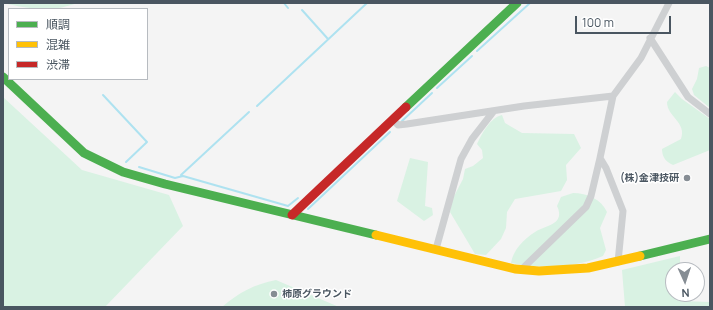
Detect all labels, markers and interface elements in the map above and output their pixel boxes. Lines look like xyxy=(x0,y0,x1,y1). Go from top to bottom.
legend xyxy=(8,8,148,80)
scale bar xyxy=(577,8,673,34)
text: 100 m xyxy=(582,14,614,31)
text: 順調 xyxy=(46,16,70,33)
text: 混雑 xyxy=(46,36,70,53)
text: 渋滞 xyxy=(46,56,70,73)
place label: (株)金津技研 xyxy=(620,172,679,184)
marker: (株)金津技研 xyxy=(682,173,692,183)
north arrow xyxy=(665,262,705,302)
text: N xyxy=(681,286,690,301)
place label: 柿原グラウンド xyxy=(282,288,352,300)
marker: 柿原グラウンド xyxy=(269,289,279,299)

